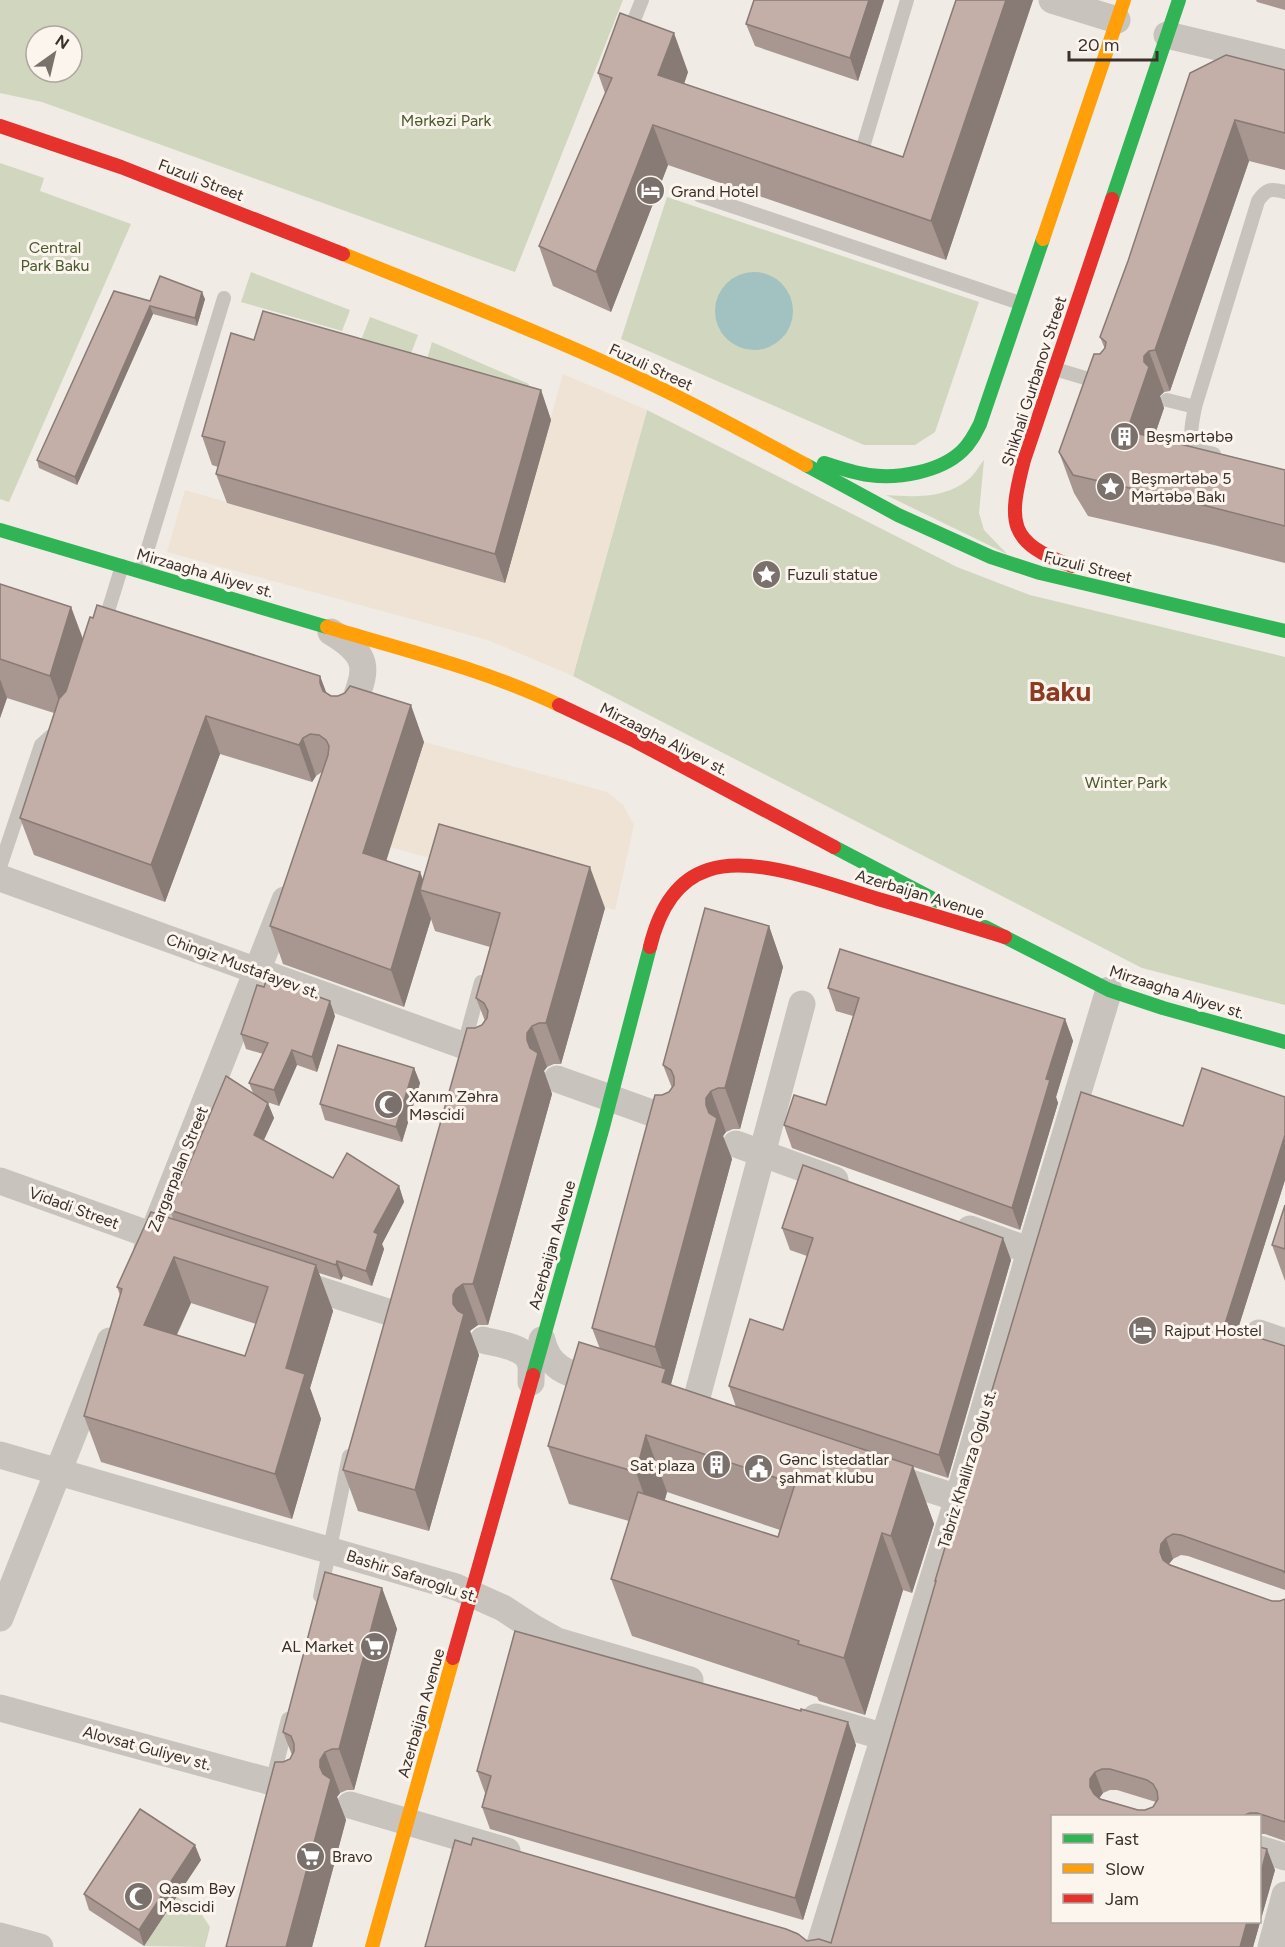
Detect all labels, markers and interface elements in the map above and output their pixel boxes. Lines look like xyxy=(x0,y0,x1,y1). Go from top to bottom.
north arrow xyxy=(24,24,84,84)
scale bar xyxy=(1069,24,1158,62)
text: N xyxy=(52,31,73,53)
text: 20 m xyxy=(1078,34,1119,56)
park label: Mərkəzi Park xyxy=(401,111,491,130)
street label: Fuzuli Street xyxy=(155,155,247,205)
hotel icon: Grand Hotel xyxy=(634,175,666,207)
place label: Grand Hotel xyxy=(671,182,759,201)
park label: Central Park Baku xyxy=(20,238,90,275)
street label: Shikhali Gurbanov Street xyxy=(998,294,1070,468)
street label: Fuzuli Street xyxy=(606,339,696,395)
building icon: Beşmərtəbə xyxy=(1109,420,1141,452)
place label: Beşmərtəbə xyxy=(1146,427,1233,446)
place label: Beşmərtəbə 5 Mərtəbə Bakı xyxy=(1131,469,1231,506)
place icon: Beşmərtəbə 5 Mərtəbə Bakı xyxy=(1094,471,1126,503)
street label: Mirzaagha Aliyev st. xyxy=(135,544,275,602)
street label: Fuzuli Street xyxy=(1042,547,1134,587)
place icon: Fuzuli statue xyxy=(750,558,782,590)
place label: Fuzuli statue xyxy=(787,565,878,584)
district label: Baku xyxy=(1028,674,1092,708)
street label: Mirzaagha Aliyev st. xyxy=(597,698,731,780)
park label: Winter Park xyxy=(1085,773,1168,792)
street label: Azerbaijan Avenue xyxy=(853,865,987,923)
street label: Chingiz Mustafayev st. xyxy=(164,929,322,1003)
street label: Mirzaagha Aliyev st. xyxy=(1107,961,1247,1023)
place label: Xanım Zəhra Məscidi xyxy=(409,1087,498,1124)
mosque icon: Xanım Zəhra Məscidi xyxy=(372,1089,404,1121)
street label: Zargarpalan Street xyxy=(144,1103,212,1235)
street label: Azerbaijan Avenue xyxy=(524,1178,580,1312)
street label: Vidadi Street xyxy=(26,1183,122,1233)
hotel icon: Rajput Hostel xyxy=(1127,1314,1159,1346)
place label: Rajput Hostel xyxy=(1164,1321,1262,1340)
street label: Tabriz Khalilrza Oglu st. xyxy=(934,1388,1000,1550)
building icon: Sat plaza xyxy=(700,1449,732,1481)
place label: Gənc İstedatlar şahmat klubu xyxy=(779,1450,889,1487)
public building icon: Gənc İstedatlar şahmat klubu xyxy=(742,1452,774,1484)
place label: Sat plaza xyxy=(630,1456,695,1475)
street label: Bashir Safaroglu st. xyxy=(344,1546,480,1606)
supermarket icon: AL Market xyxy=(359,1630,391,1662)
place label: AL Market xyxy=(281,1637,354,1656)
street label: Azerbaijan Avenue xyxy=(393,1646,449,1780)
street label: Alovsat Guliyev st. xyxy=(81,1722,213,1774)
legend xyxy=(1051,1815,1261,1923)
text: Fast xyxy=(1105,1828,1139,1850)
supermarket icon: Bravo xyxy=(295,1840,327,1872)
place label: Bravo xyxy=(332,1847,373,1866)
text: Slow xyxy=(1105,1858,1144,1880)
place label: Qasım Bəy Məscidi xyxy=(159,1879,236,1916)
mosque icon: Qasım Bəy Məscidi xyxy=(122,1881,154,1913)
text: Jam xyxy=(1105,1888,1139,1910)

